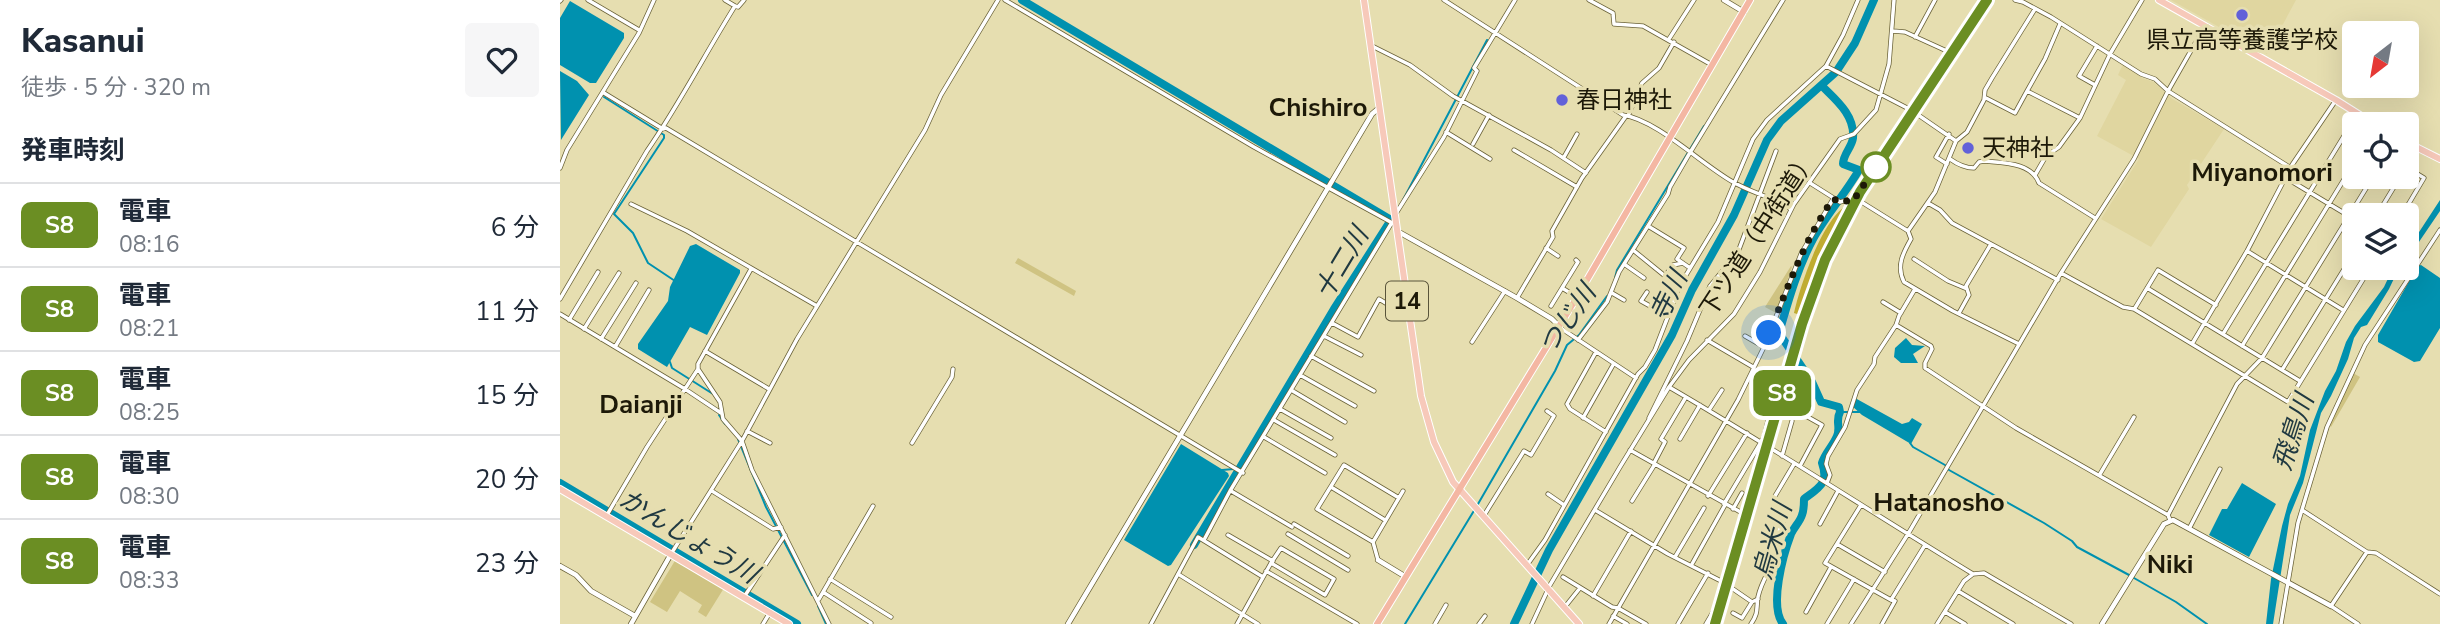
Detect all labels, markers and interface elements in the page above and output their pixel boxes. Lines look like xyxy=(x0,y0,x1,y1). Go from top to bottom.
marker: 県立高等養護学校 xyxy=(2234,7,2250,23)
text: Kasanui xyxy=(21,19,145,64)
north arrow xyxy=(2342,21,2418,98)
map controls xyxy=(2342,21,2419,280)
button: heart xyxy=(465,23,539,97)
place label: 県立高等養護学校 xyxy=(2146,24,2338,56)
text: 徒歩 · 5 分 · 320 m xyxy=(21,72,211,103)
place label: 春日神社 xyxy=(1576,84,1672,116)
district label: Chishiro xyxy=(1269,90,1367,125)
marker: 春日神社 xyxy=(1554,92,1570,108)
button: locate xyxy=(2342,112,2419,189)
place label: 天神社 xyxy=(1982,132,2054,164)
text: 発車時刻 xyxy=(21,133,125,168)
marker: 天神社 xyxy=(1960,140,1976,156)
street label: 下ツ道（中街道） xyxy=(1692,145,1824,323)
unlabelled marker xyxy=(1861,152,1891,182)
district label: Miyanomori xyxy=(2191,155,2333,190)
text: 電車 xyxy=(119,194,171,229)
button: layers xyxy=(2342,203,2419,280)
text: S8 xyxy=(45,209,74,241)
text: 6 分 xyxy=(491,210,539,245)
water label: 十二川 xyxy=(1306,218,1378,306)
text: 08:16 xyxy=(119,229,179,260)
water label: 寺川 xyxy=(1641,262,1697,327)
water label: つじ川 xyxy=(1531,275,1606,361)
text: 電車 xyxy=(119,278,171,313)
road number: 14 xyxy=(1386,282,1428,320)
text: S8 xyxy=(45,293,74,325)
text: 11 分 xyxy=(475,294,539,329)
text: 08:21 xyxy=(119,313,179,344)
your location xyxy=(1751,315,1786,350)
text: 電車 xyxy=(119,362,171,397)
line badge: S8 xyxy=(1750,370,1814,416)
text: S8 xyxy=(45,377,74,409)
text: S8 xyxy=(1767,377,1797,409)
text: 15 分 xyxy=(475,378,539,413)
district label: Daianji xyxy=(599,387,683,422)
water label: 飛鳥川 xyxy=(2265,387,2323,475)
text: 08:25 xyxy=(119,397,179,428)
text: 電車 xyxy=(119,446,171,481)
text: S8 xyxy=(45,461,74,493)
text: 20 分 xyxy=(475,462,539,497)
text: 08:30 xyxy=(119,481,179,512)
water label: かんじょう川 xyxy=(613,481,767,593)
district label: Hatanosho xyxy=(1873,485,2005,520)
water label: 烏米川 xyxy=(1745,496,1801,583)
text: 電車 xyxy=(119,530,171,565)
text: S8 xyxy=(45,545,74,577)
text: 23 分 xyxy=(475,546,539,581)
district label: Niki xyxy=(2147,547,2193,582)
text: 08:33 xyxy=(119,565,179,596)

